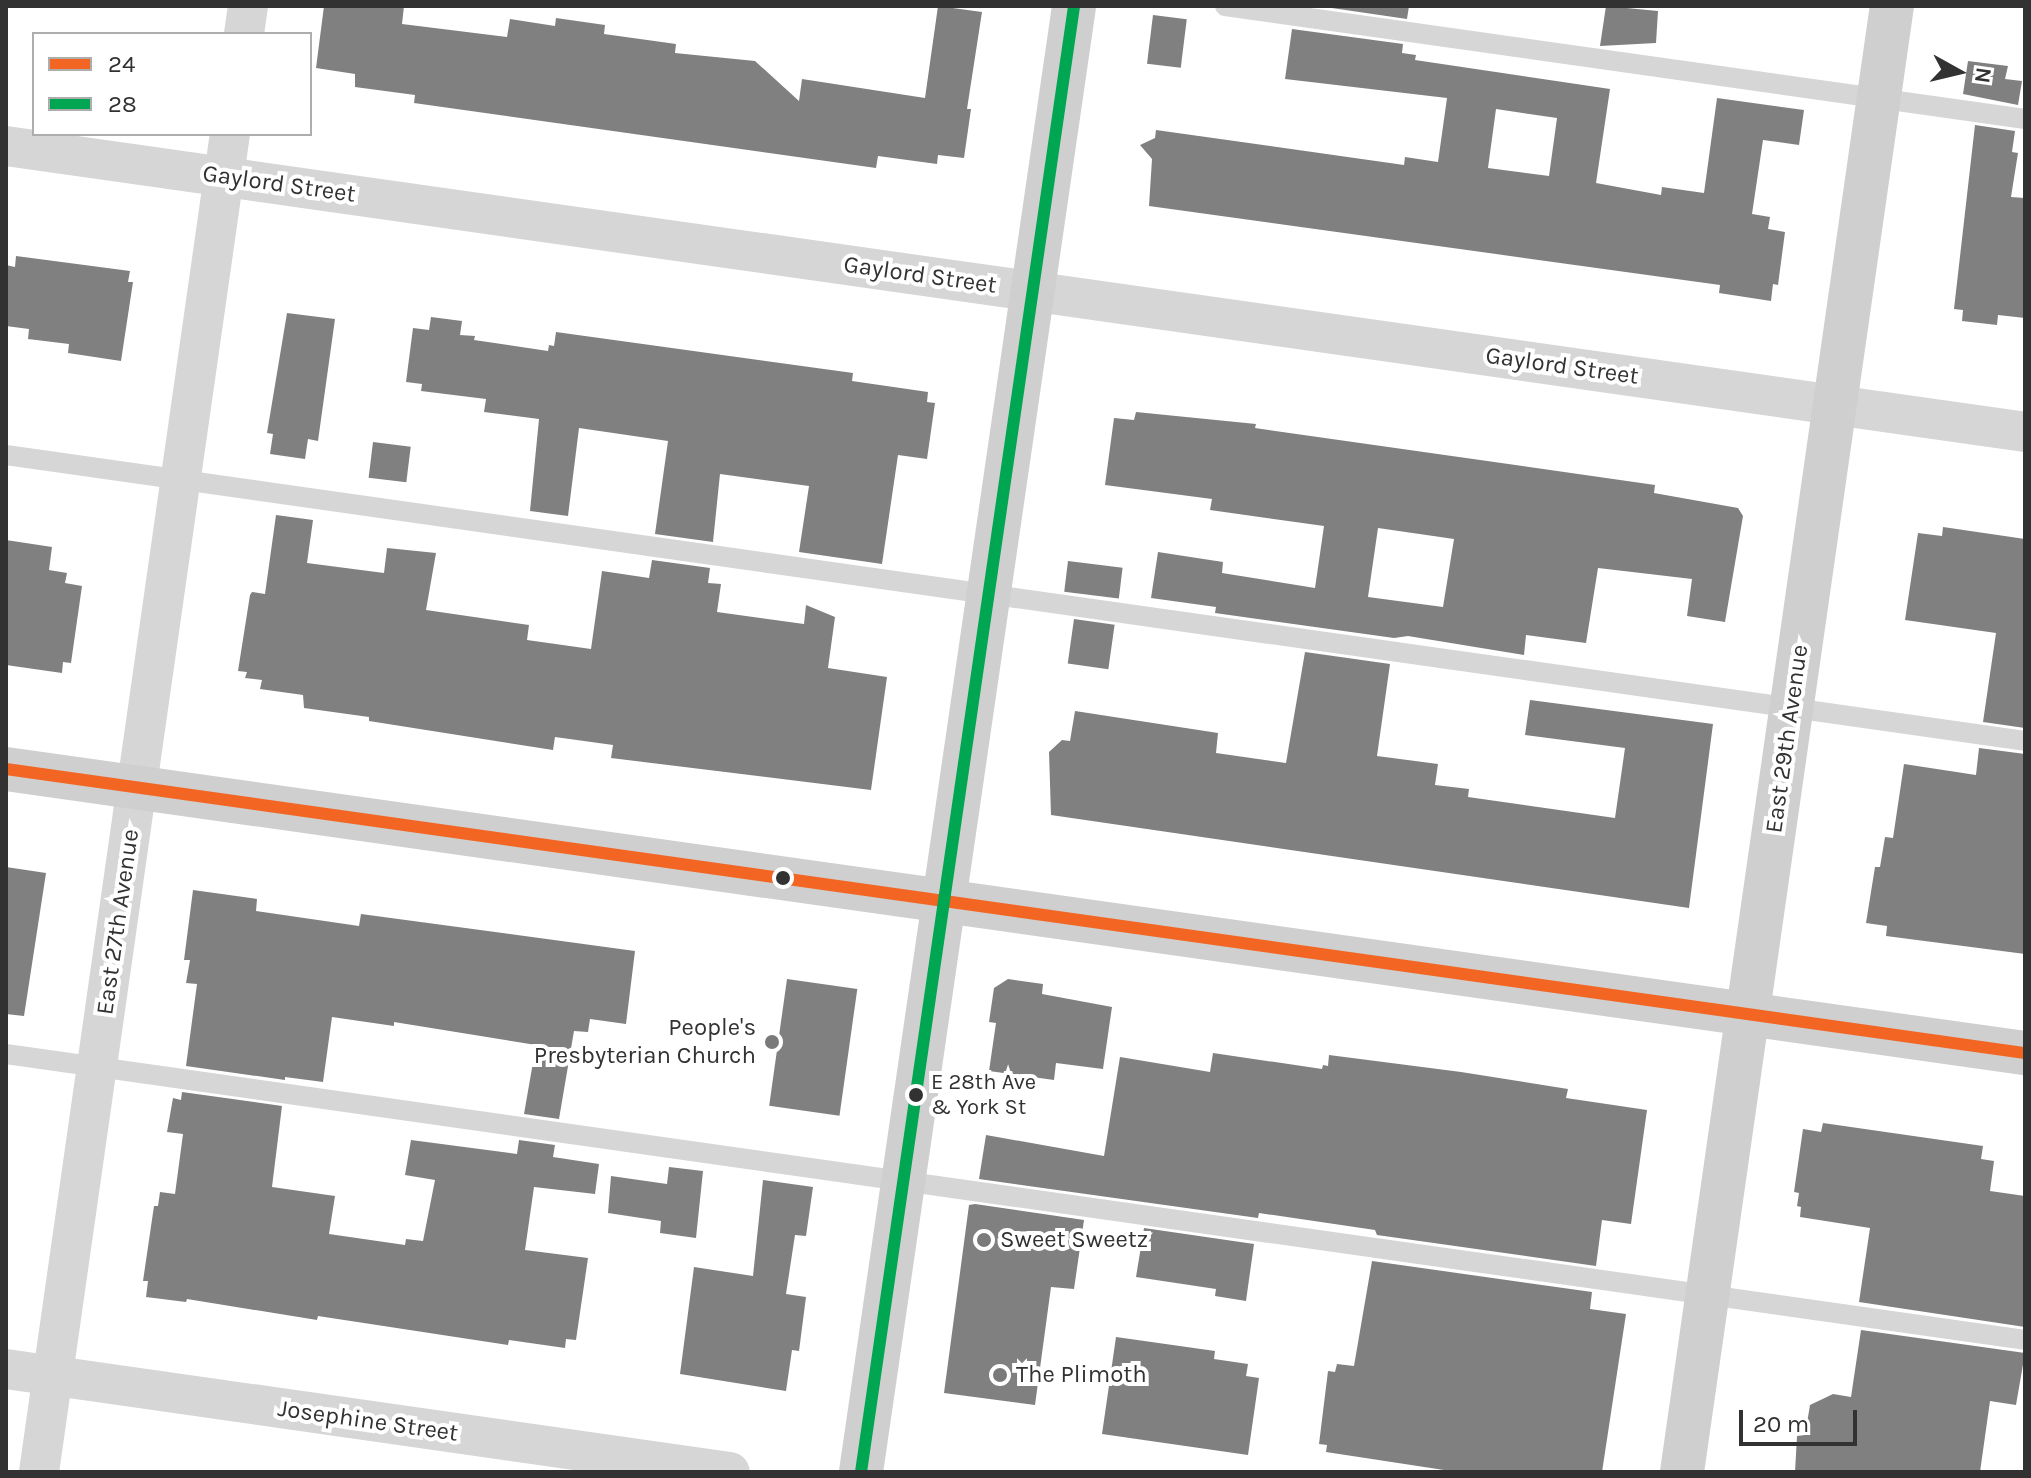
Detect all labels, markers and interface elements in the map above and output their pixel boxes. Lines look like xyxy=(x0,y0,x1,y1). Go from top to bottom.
legend xyxy=(32,32,312,136)
north arrow xyxy=(1919,32,1999,112)
text: 24 xyxy=(108,50,135,78)
text: N xyxy=(1969,66,1997,85)
text: 28 xyxy=(108,90,137,118)
street label: Gaylord Street xyxy=(201,159,357,209)
street label: Gaylord Street xyxy=(842,250,998,300)
street label: Gaylord Street xyxy=(1484,341,1640,391)
street label: East 29th Avenue xyxy=(1760,643,1814,835)
street label: East 27th Avenue xyxy=(91,827,145,1017)
unlabelled marker xyxy=(775,870,791,886)
place label: People's Presbyterian Church xyxy=(534,1014,756,1070)
marker: People's Presbyterian Church xyxy=(763,1033,781,1051)
place label: E 28th Ave & York St xyxy=(931,1069,1036,1120)
marker: E 28th Ave & York St xyxy=(908,1087,924,1103)
place label: Sweet Sweetz xyxy=(1000,1226,1148,1254)
marker: Sweet Sweetz xyxy=(975,1231,993,1249)
place label: The Plimoth xyxy=(1016,1361,1147,1389)
marker: The Plimoth xyxy=(991,1366,1009,1384)
street label: Josephine Street xyxy=(276,1394,460,1448)
scale bar xyxy=(1743,1394,1861,1444)
text: 20 m xyxy=(1753,1410,1809,1438)

